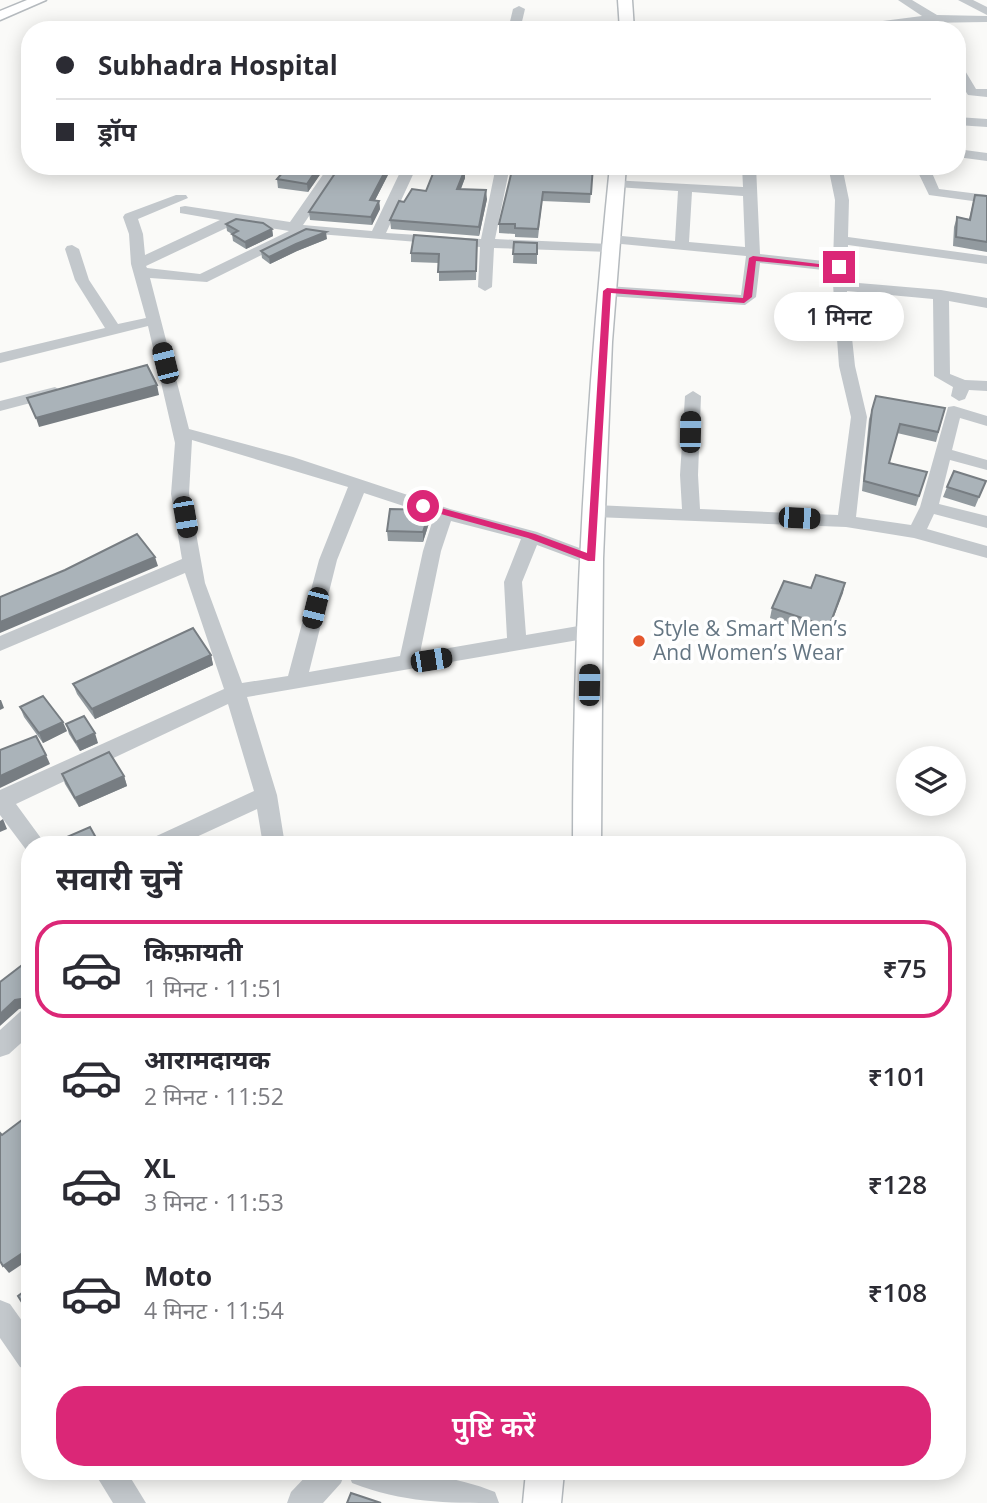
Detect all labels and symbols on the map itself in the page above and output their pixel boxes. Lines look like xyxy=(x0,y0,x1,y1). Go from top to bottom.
route end xyxy=(823,251,855,283)
callout: 1 मिनट xyxy=(774,292,904,340)
car xyxy=(150,340,181,386)
car xyxy=(680,411,701,453)
route start xyxy=(407,490,439,522)
car xyxy=(172,494,199,540)
car xyxy=(778,506,821,530)
car xyxy=(300,585,331,631)
place label: Style & Smart Men’s And Women’s Wear xyxy=(653,614,847,666)
marker: Style & Smart Men’s And Women’s Wear xyxy=(631,633,647,649)
car xyxy=(409,646,454,674)
car xyxy=(579,664,600,706)

